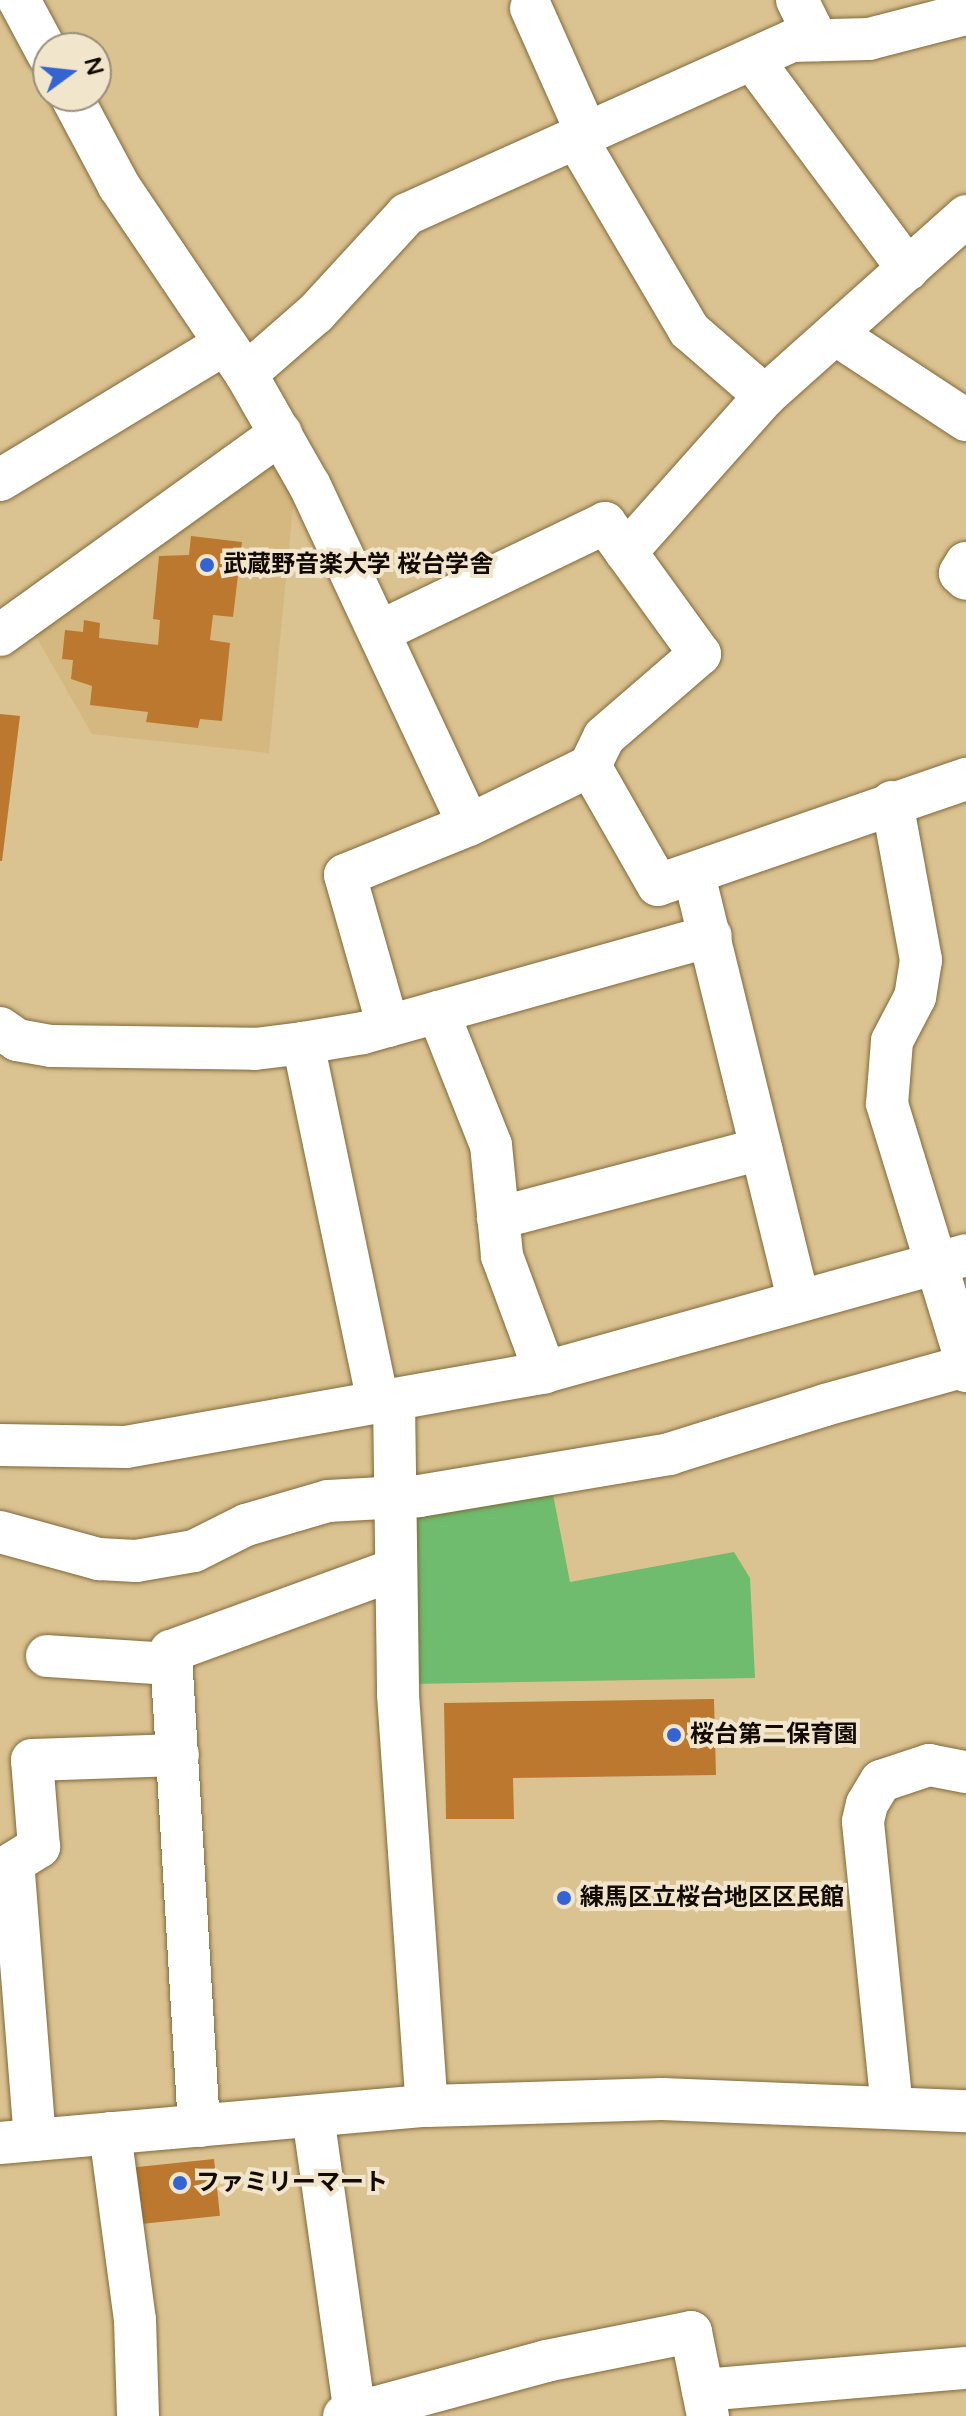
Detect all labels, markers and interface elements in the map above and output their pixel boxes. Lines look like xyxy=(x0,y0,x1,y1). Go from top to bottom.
north arrow xyxy=(32,32,112,112)
text: N xyxy=(78,54,108,78)
place label: 武蔵野音楽大学 桜台学舎 xyxy=(223,551,493,579)
marker: 武蔵野音楽大学 桜台学舎 xyxy=(198,556,216,574)
place label: 桜台第二保育園 xyxy=(690,1721,858,1749)
marker: 桜台第二保育園 xyxy=(665,1726,683,1744)
place label: 練馬区立桜台地区区民館 xyxy=(580,1884,844,1912)
marker: 練馬区立桜台地区区民館 xyxy=(555,1889,573,1907)
place label: ファミリーマート xyxy=(196,2169,388,2197)
marker: ファミリーマート xyxy=(171,2174,189,2192)

